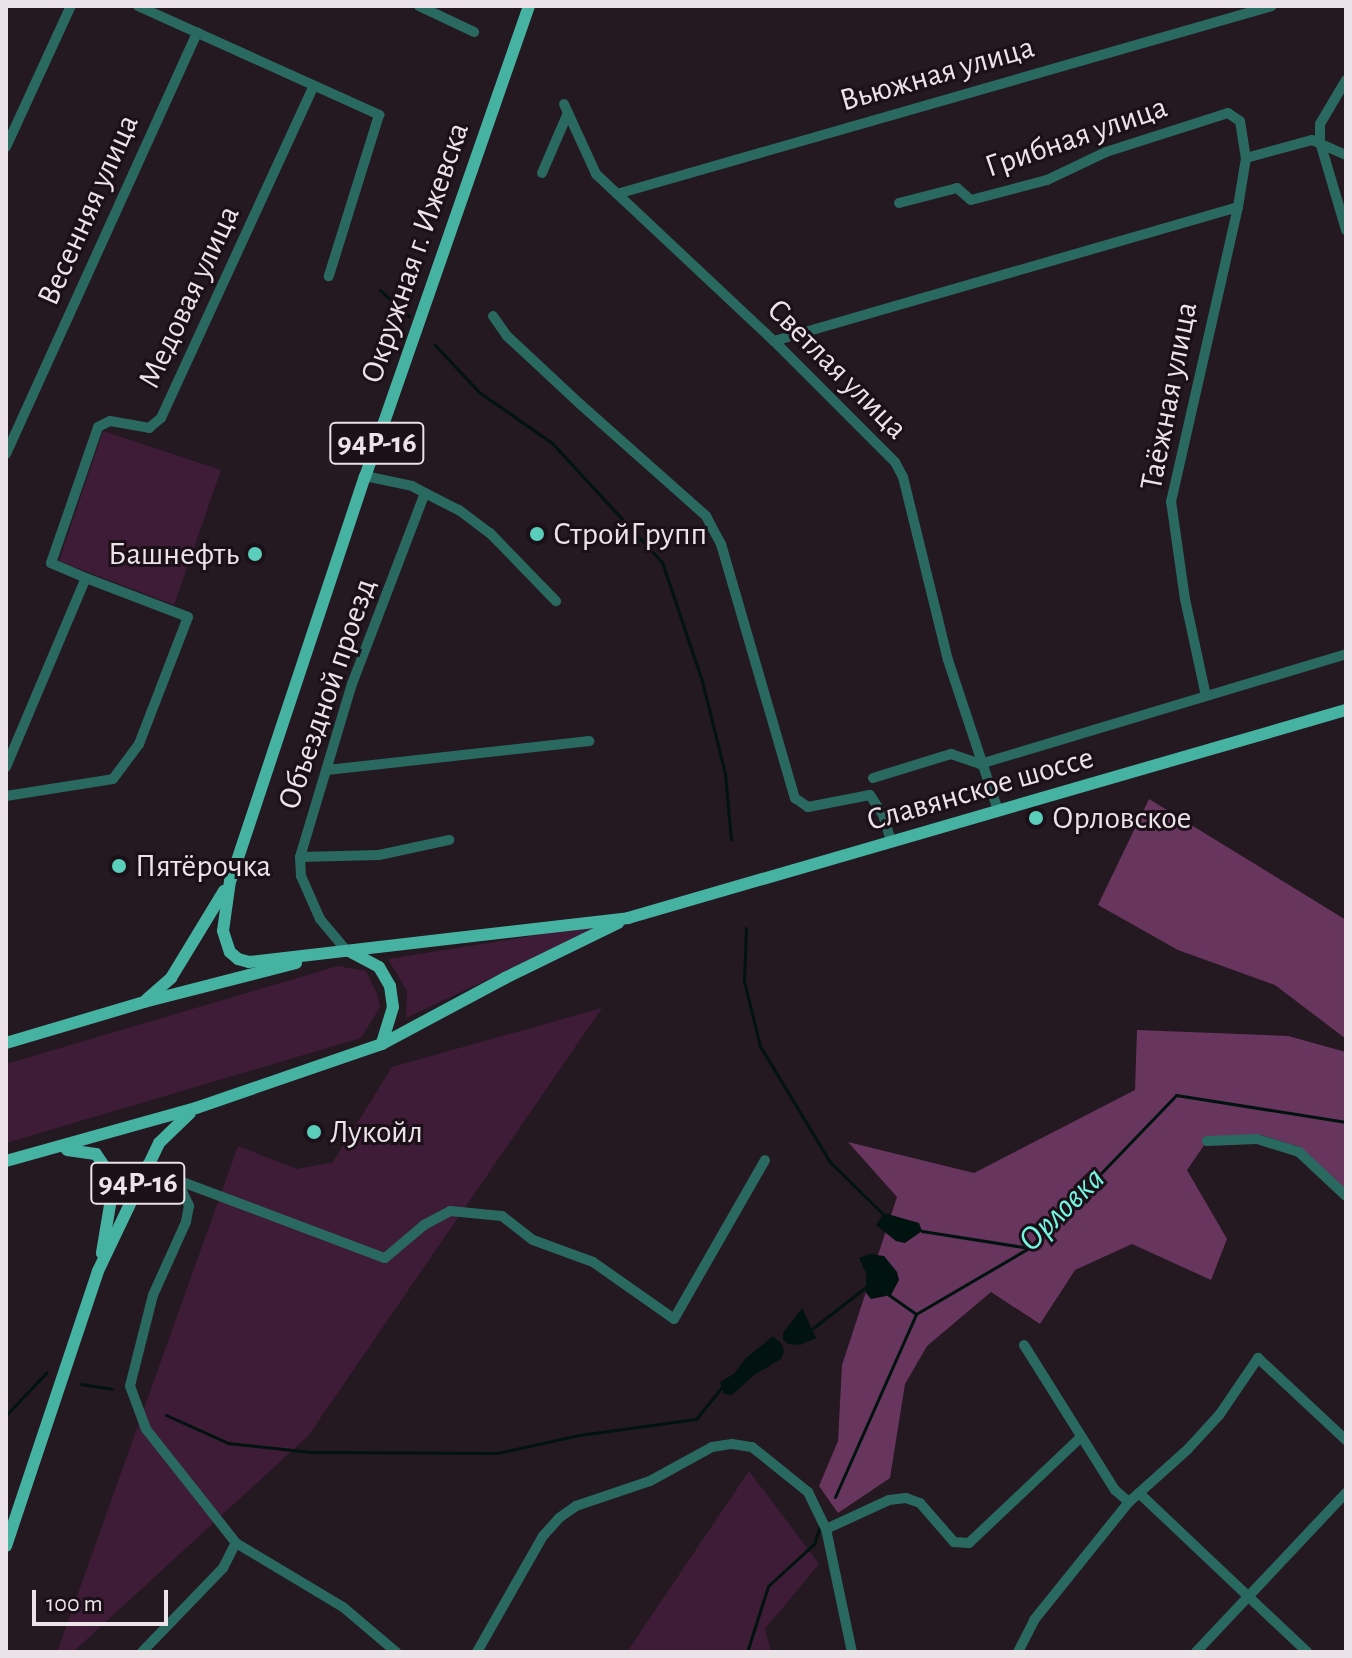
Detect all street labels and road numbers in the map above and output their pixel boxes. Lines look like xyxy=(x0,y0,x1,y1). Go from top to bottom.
street label: Вьюжная улица xyxy=(835,28,1039,120)
street label: Грибная улица xyxy=(980,88,1172,186)
street label: Весенняя улица xyxy=(29,109,147,311)
street label: Окружная г. Ижевска xyxy=(352,118,478,388)
street label: Медовая улица xyxy=(130,200,248,394)
street label: Светлая улица xyxy=(759,291,915,447)
street label: Таёжная улица xyxy=(1132,299,1206,493)
road number: 94Р-16 xyxy=(329,417,425,469)
street label: Объездной проезд xyxy=(269,573,385,815)
street label: Славянское шоссе xyxy=(862,738,1098,840)
road number: 94Р-16 xyxy=(90,1157,186,1209)

